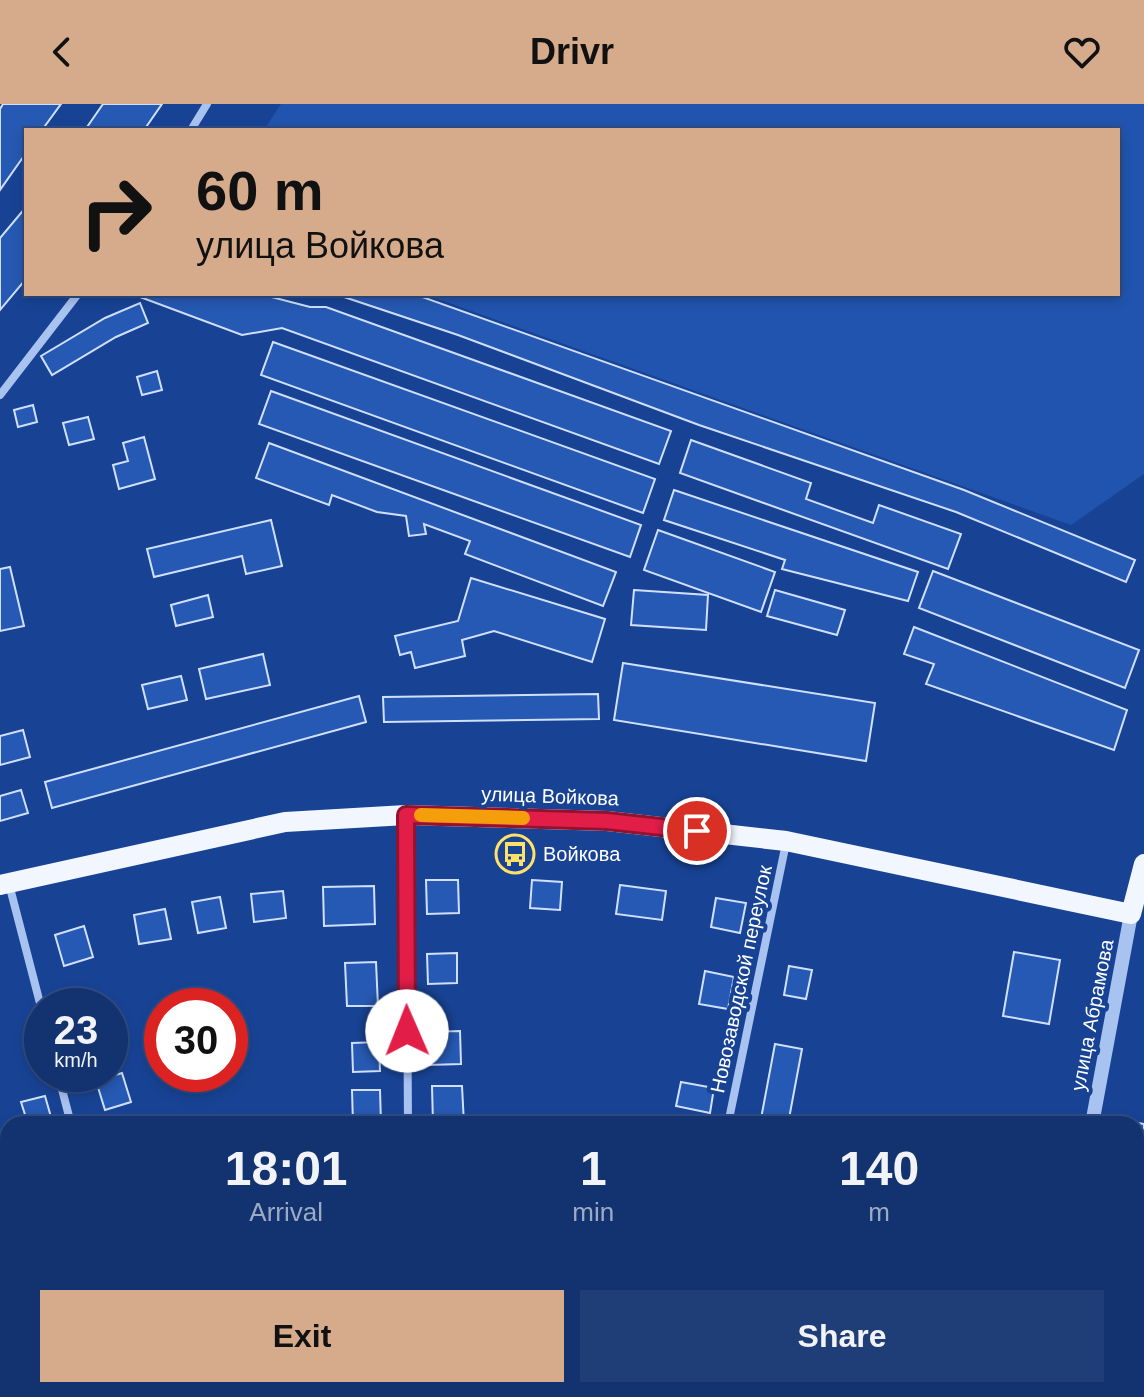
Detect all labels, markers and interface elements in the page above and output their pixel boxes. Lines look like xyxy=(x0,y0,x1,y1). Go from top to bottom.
icon: back xyxy=(40,30,84,74)
icon: heart xyxy=(1060,30,1104,74)
text: Drivr xyxy=(530,31,614,72)
text: 60 m xyxy=(196,159,324,222)
icon: right xyxy=(64,160,168,264)
text: улица Войкова xyxy=(196,225,444,266)
street label: улица Войкова xyxy=(481,783,620,809)
pin xyxy=(663,797,731,865)
icon: arrive xyxy=(675,809,719,853)
bus stop icon: Войкова xyxy=(494,833,536,875)
place label: Войкова xyxy=(543,843,621,865)
street label: Новозаводской переулок xyxy=(706,863,776,1095)
street label: улица Абрамова xyxy=(1067,936,1118,1093)
speed limit sign: 30 xyxy=(144,988,248,1092)
position arrow xyxy=(365,989,449,1073)
text: 23 xyxy=(54,1008,98,1052)
text: km/h xyxy=(54,1049,98,1071)
text: 18:01 xyxy=(225,1142,348,1195)
text: 1 xyxy=(580,1142,607,1195)
text: 140 xyxy=(839,1142,919,1195)
text: Arrival xyxy=(249,1197,323,1227)
text: min xyxy=(572,1197,614,1227)
text: m xyxy=(868,1197,890,1227)
button: Exit xyxy=(40,1290,564,1382)
button: Share xyxy=(580,1290,1104,1382)

